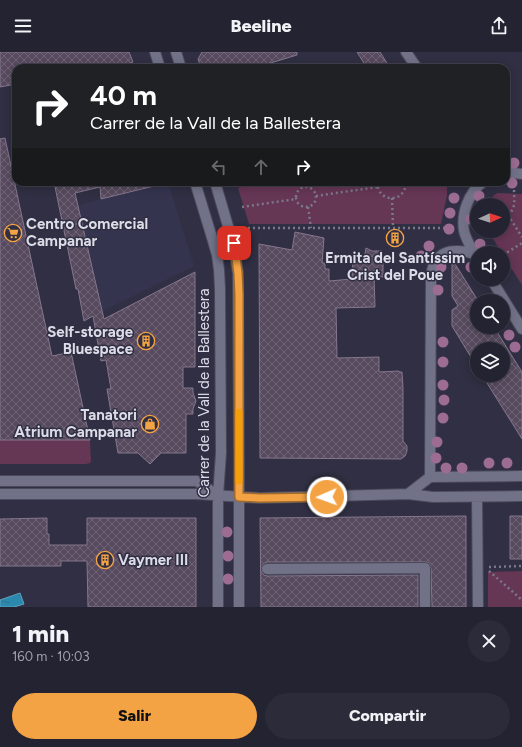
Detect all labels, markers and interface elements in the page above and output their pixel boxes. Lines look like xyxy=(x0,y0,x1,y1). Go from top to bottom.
icon: menu xyxy=(12,15,34,37)
text: Beeline xyxy=(230,15,292,37)
icon: share xyxy=(488,15,510,37)
text: 40 m xyxy=(90,78,157,112)
icon: right xyxy=(24,80,76,132)
text: Carrer de la Vall de la Ballestera xyxy=(90,112,341,134)
icon: left xyxy=(208,156,230,178)
icon: ahead xyxy=(250,156,272,178)
icon: right xyxy=(292,156,314,178)
north arrow xyxy=(470,198,510,238)
map controls xyxy=(470,198,510,382)
place label: Centro Comercial Campanar xyxy=(26,215,148,250)
supermarket icon: Centro Comercial Campanar xyxy=(3,223,23,243)
pin xyxy=(217,226,251,260)
building icon: Ermita del Santíssim Crist del Poue xyxy=(385,228,405,248)
icon: arrive xyxy=(223,232,245,254)
button: sound xyxy=(470,246,510,286)
place label: Ermita del Santíssim Crist del Poue xyxy=(325,249,465,284)
street label: Carrer de la Vall de la Ballestera xyxy=(195,288,213,498)
button: search xyxy=(470,294,510,334)
place label: Self-storage Bluespace xyxy=(47,323,134,358)
building icon: Self-storage Bluespace xyxy=(136,331,156,351)
button: layers xyxy=(470,342,510,382)
place label: Tanatori Atrium Campanar xyxy=(14,406,137,441)
shop icon: Tanatori Atrium Campanar xyxy=(140,414,160,434)
position arrow xyxy=(306,476,348,518)
building icon: Vaymer III xyxy=(95,550,115,570)
place label: Vaymer III xyxy=(118,551,188,569)
text: 1 min xyxy=(12,619,69,648)
button: close xyxy=(468,620,510,662)
text: 160 m · 10:03 xyxy=(12,649,89,664)
button: Salir xyxy=(12,693,257,739)
button: Compartir xyxy=(265,693,510,739)

